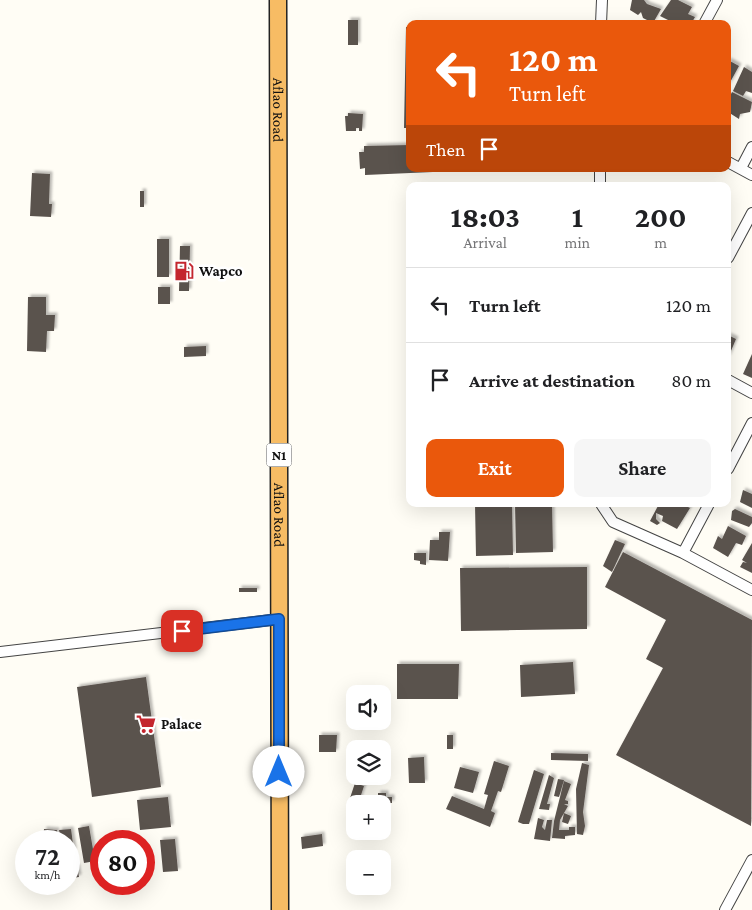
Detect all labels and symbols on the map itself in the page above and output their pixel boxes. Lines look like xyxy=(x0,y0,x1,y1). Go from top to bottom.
street label: Aflao Road xyxy=(270,78,286,142)
fuel station icon: Wapco xyxy=(173,260,195,282)
place label: Wapco xyxy=(198,263,243,279)
road number: N1 xyxy=(266,444,292,466)
street label: Aflao Road xyxy=(271,483,287,547)
pin xyxy=(161,610,203,652)
supermarket icon: Palace xyxy=(135,713,157,735)
place label: Palace xyxy=(161,716,202,732)
position arrow xyxy=(252,745,304,797)
speed limit sign: 80 xyxy=(90,830,155,895)

